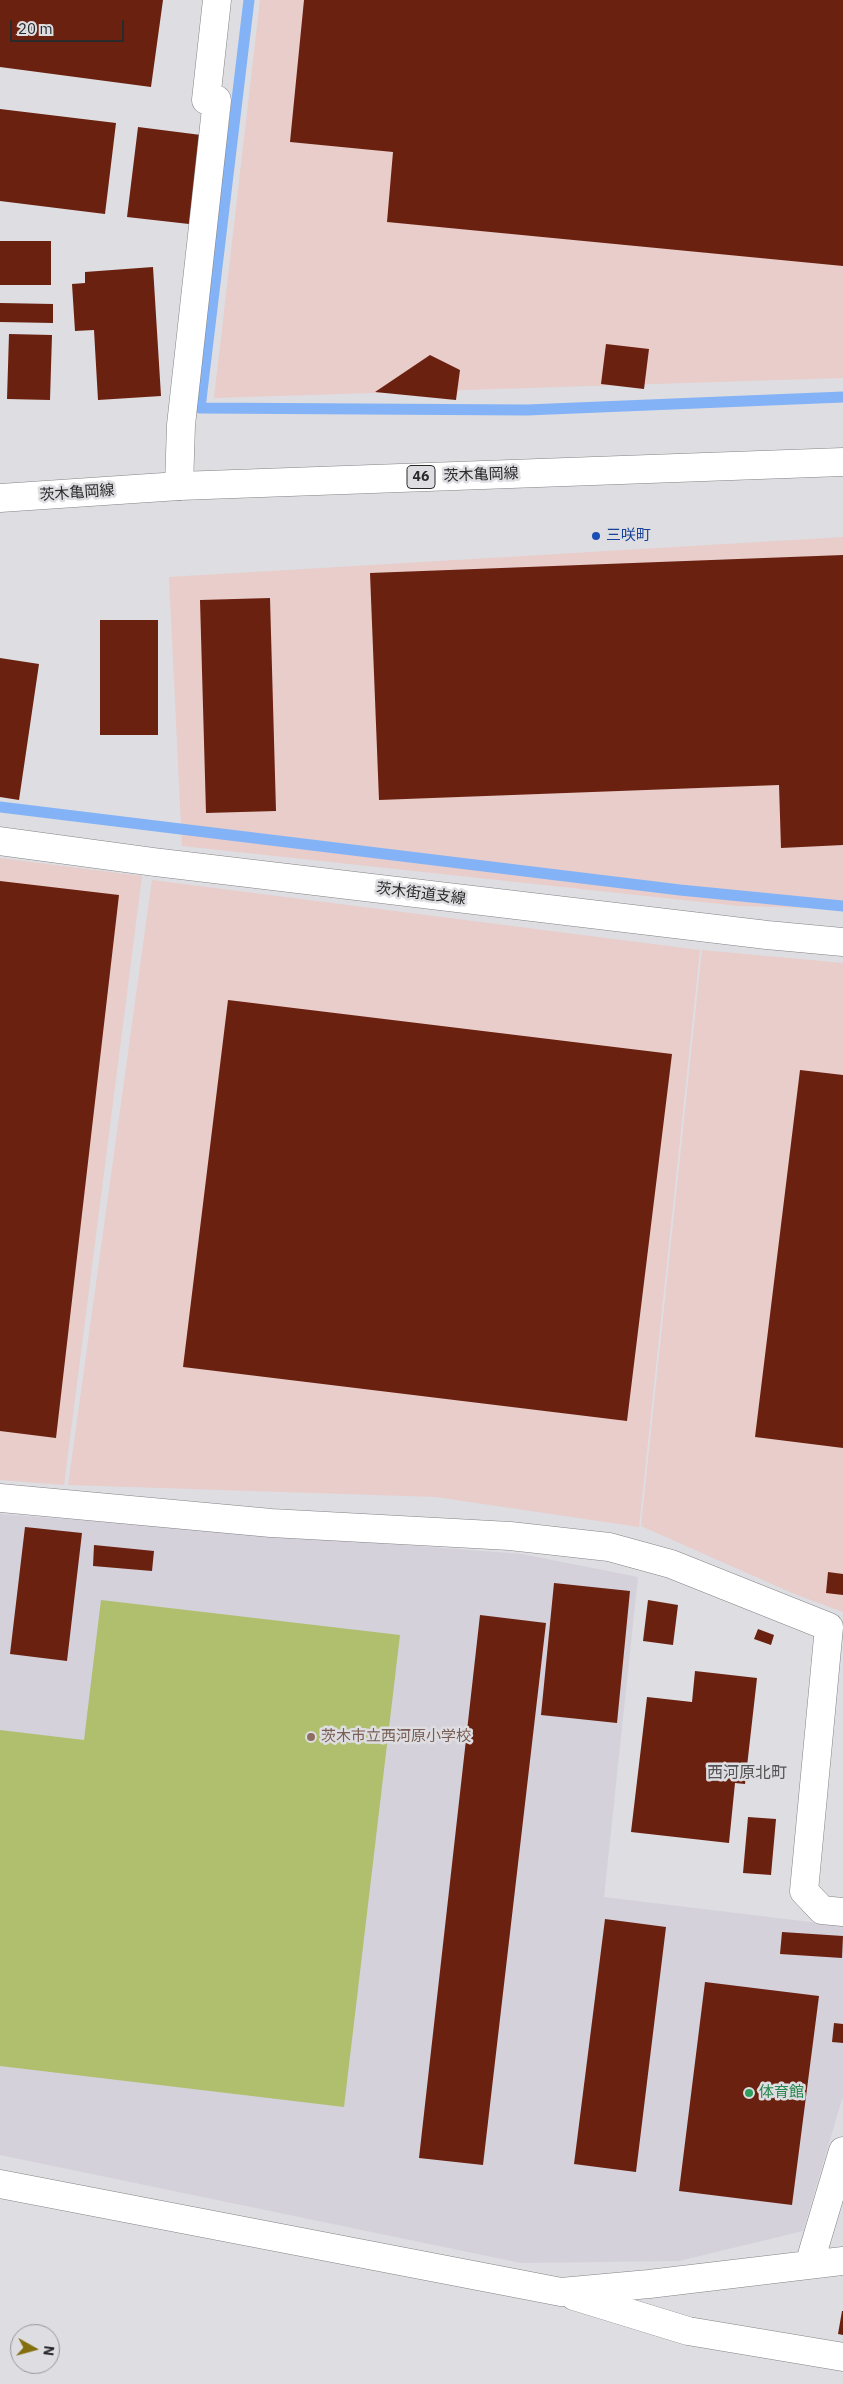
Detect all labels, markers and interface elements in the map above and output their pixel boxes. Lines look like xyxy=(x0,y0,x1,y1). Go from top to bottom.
scale bar xyxy=(12,10,126,42)
text: 20 m xyxy=(18,19,53,38)
street label: 茨木亀岡線 xyxy=(443,465,519,485)
road number: 46 xyxy=(407,466,435,488)
street label: 茨木亀岡線 xyxy=(39,481,115,505)
place label: 三咲町 xyxy=(606,527,651,545)
marker: 三咲町 xyxy=(590,530,602,542)
street label: 茨木街道支線 xyxy=(375,880,467,908)
place label: 茨木市立西河原小学校 xyxy=(321,1728,471,1746)
marker: 茨木市立西河原小学校 xyxy=(305,1731,317,1743)
district label: 西河原北町 xyxy=(707,1763,787,1783)
place label: 体育館 xyxy=(759,2084,804,2102)
marker: 体育館 xyxy=(743,2087,755,2099)
north arrow xyxy=(10,2324,60,2374)
text: N xyxy=(39,2345,58,2357)

